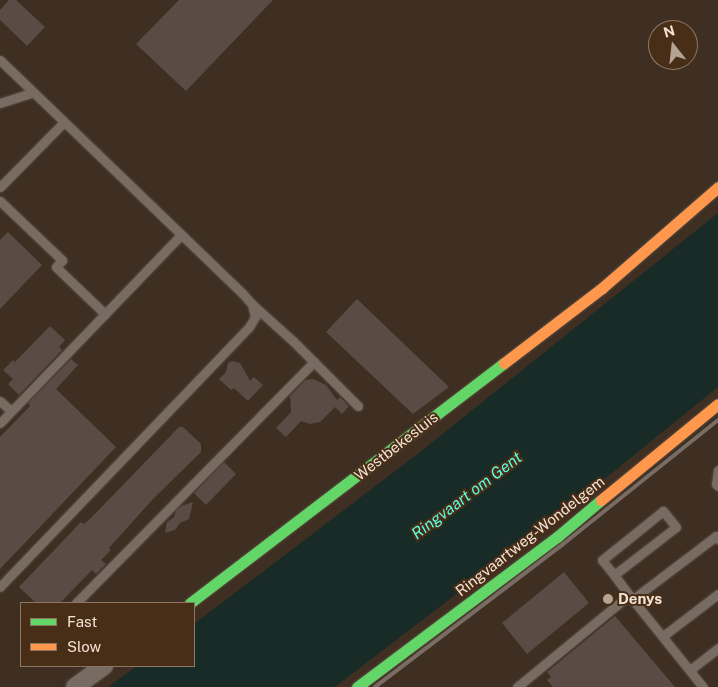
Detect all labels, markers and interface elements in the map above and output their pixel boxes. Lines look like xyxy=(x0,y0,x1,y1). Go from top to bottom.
north arrow xyxy=(648,20,698,70)
text: N xyxy=(662,22,677,41)
street label: Westbekesluis xyxy=(351,408,441,484)
water label: Ringvaart om Gent xyxy=(408,448,526,544)
street label: Ringvaartweg-Wondelgem xyxy=(452,472,608,600)
place label: Denys xyxy=(618,590,662,608)
marker: Denys xyxy=(602,593,614,605)
legend xyxy=(20,602,195,667)
text: Fast xyxy=(67,613,97,630)
text: Slow xyxy=(67,638,101,655)

